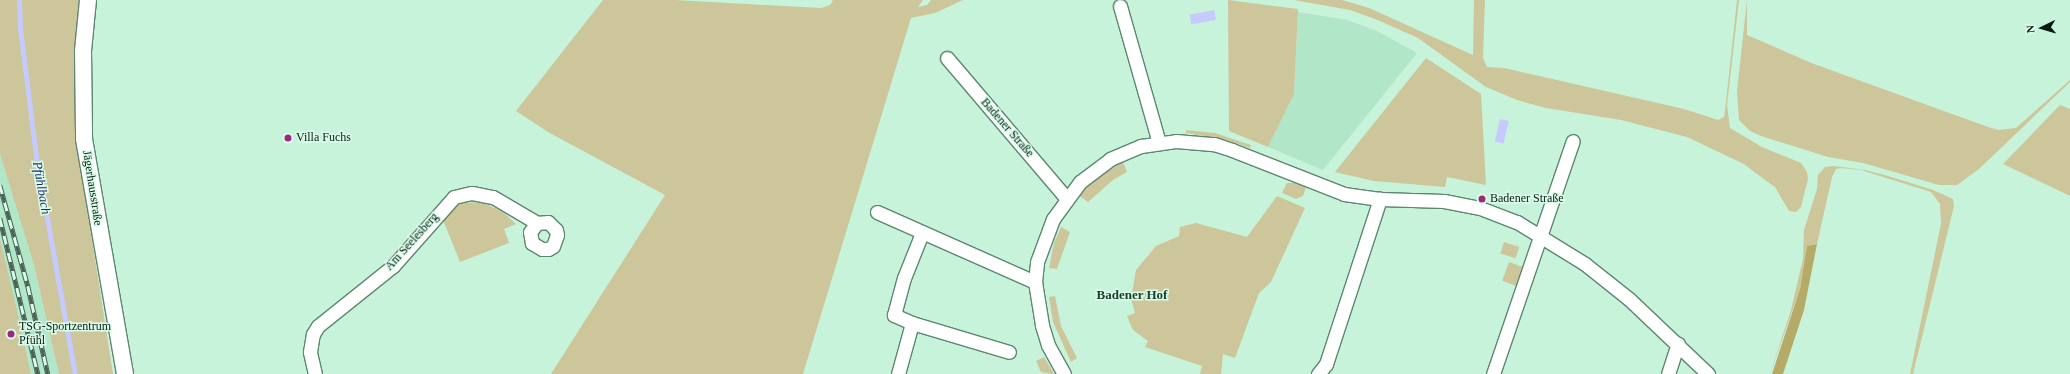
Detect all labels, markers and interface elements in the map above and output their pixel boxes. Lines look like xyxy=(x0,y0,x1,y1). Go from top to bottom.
north arrow xyxy=(2022,8,2062,48)
text: N xyxy=(2024,25,2036,34)
street label: Badener Straße xyxy=(977,95,1037,161)
place label: Villa Fuchs xyxy=(296,131,351,145)
marker: Villa Fuchs xyxy=(283,133,293,143)
street label: Jägerhausstraße xyxy=(79,149,105,227)
water label: Pfühlbach xyxy=(29,160,53,216)
place label: Badener Straße xyxy=(1490,192,1564,206)
marker: Badener Straße xyxy=(1477,194,1487,204)
street label: Am Seelesberg xyxy=(382,210,442,274)
district label: Badener Hof xyxy=(1096,287,1168,303)
place label: TSG-Sportzentrum Pfühl xyxy=(19,320,111,348)
marker: TSG-Sportzentrum Pfühl xyxy=(6,329,16,339)

